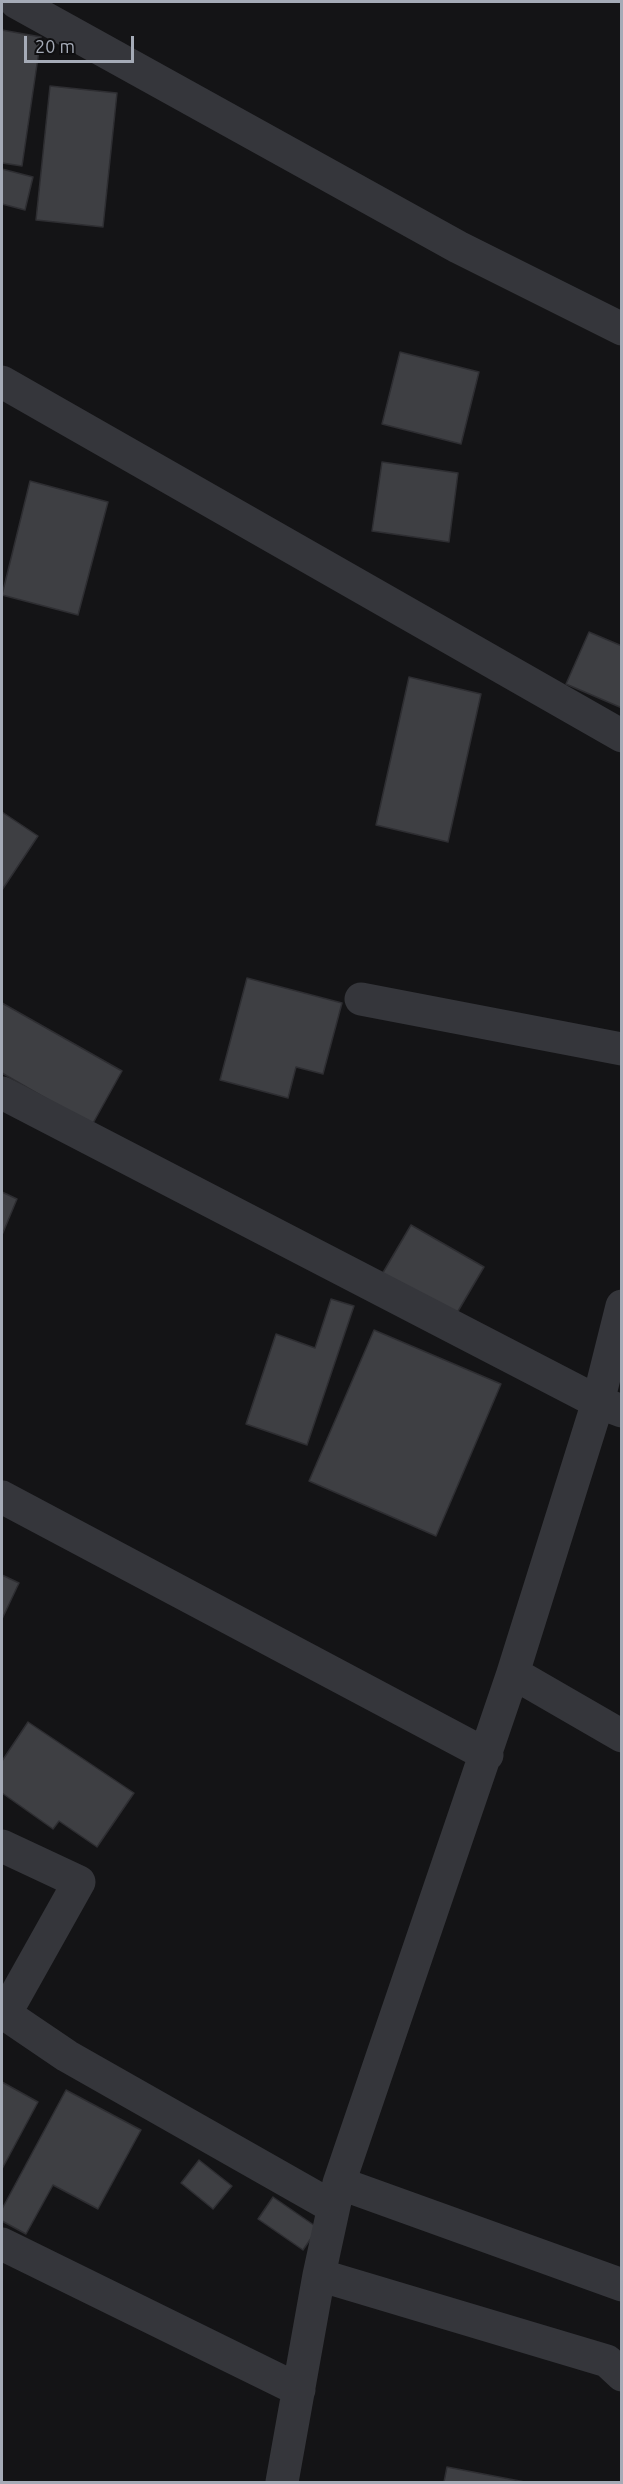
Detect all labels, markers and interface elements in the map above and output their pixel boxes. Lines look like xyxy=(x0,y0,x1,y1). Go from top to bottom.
scale bar xyxy=(27,24,136,62)
text: 20 m xyxy=(35,36,75,56)

